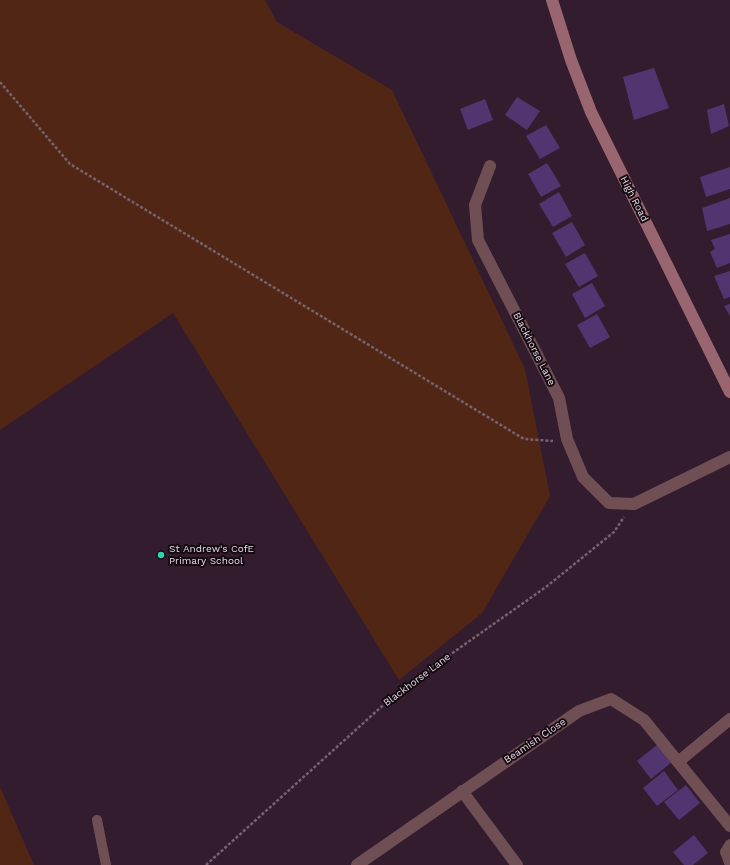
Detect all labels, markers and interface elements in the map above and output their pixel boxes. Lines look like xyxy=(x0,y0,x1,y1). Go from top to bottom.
street label: High Road xyxy=(617,174,651,224)
street label: Blackhorse Lane xyxy=(510,310,558,388)
place label: St Andrew's CofE Primary School xyxy=(169,543,254,566)
marker: St Andrew's CofE Primary School xyxy=(156,550,166,560)
street label: Blackhorse Lane xyxy=(381,651,453,709)
street label: Beamish Close xyxy=(502,716,568,766)

